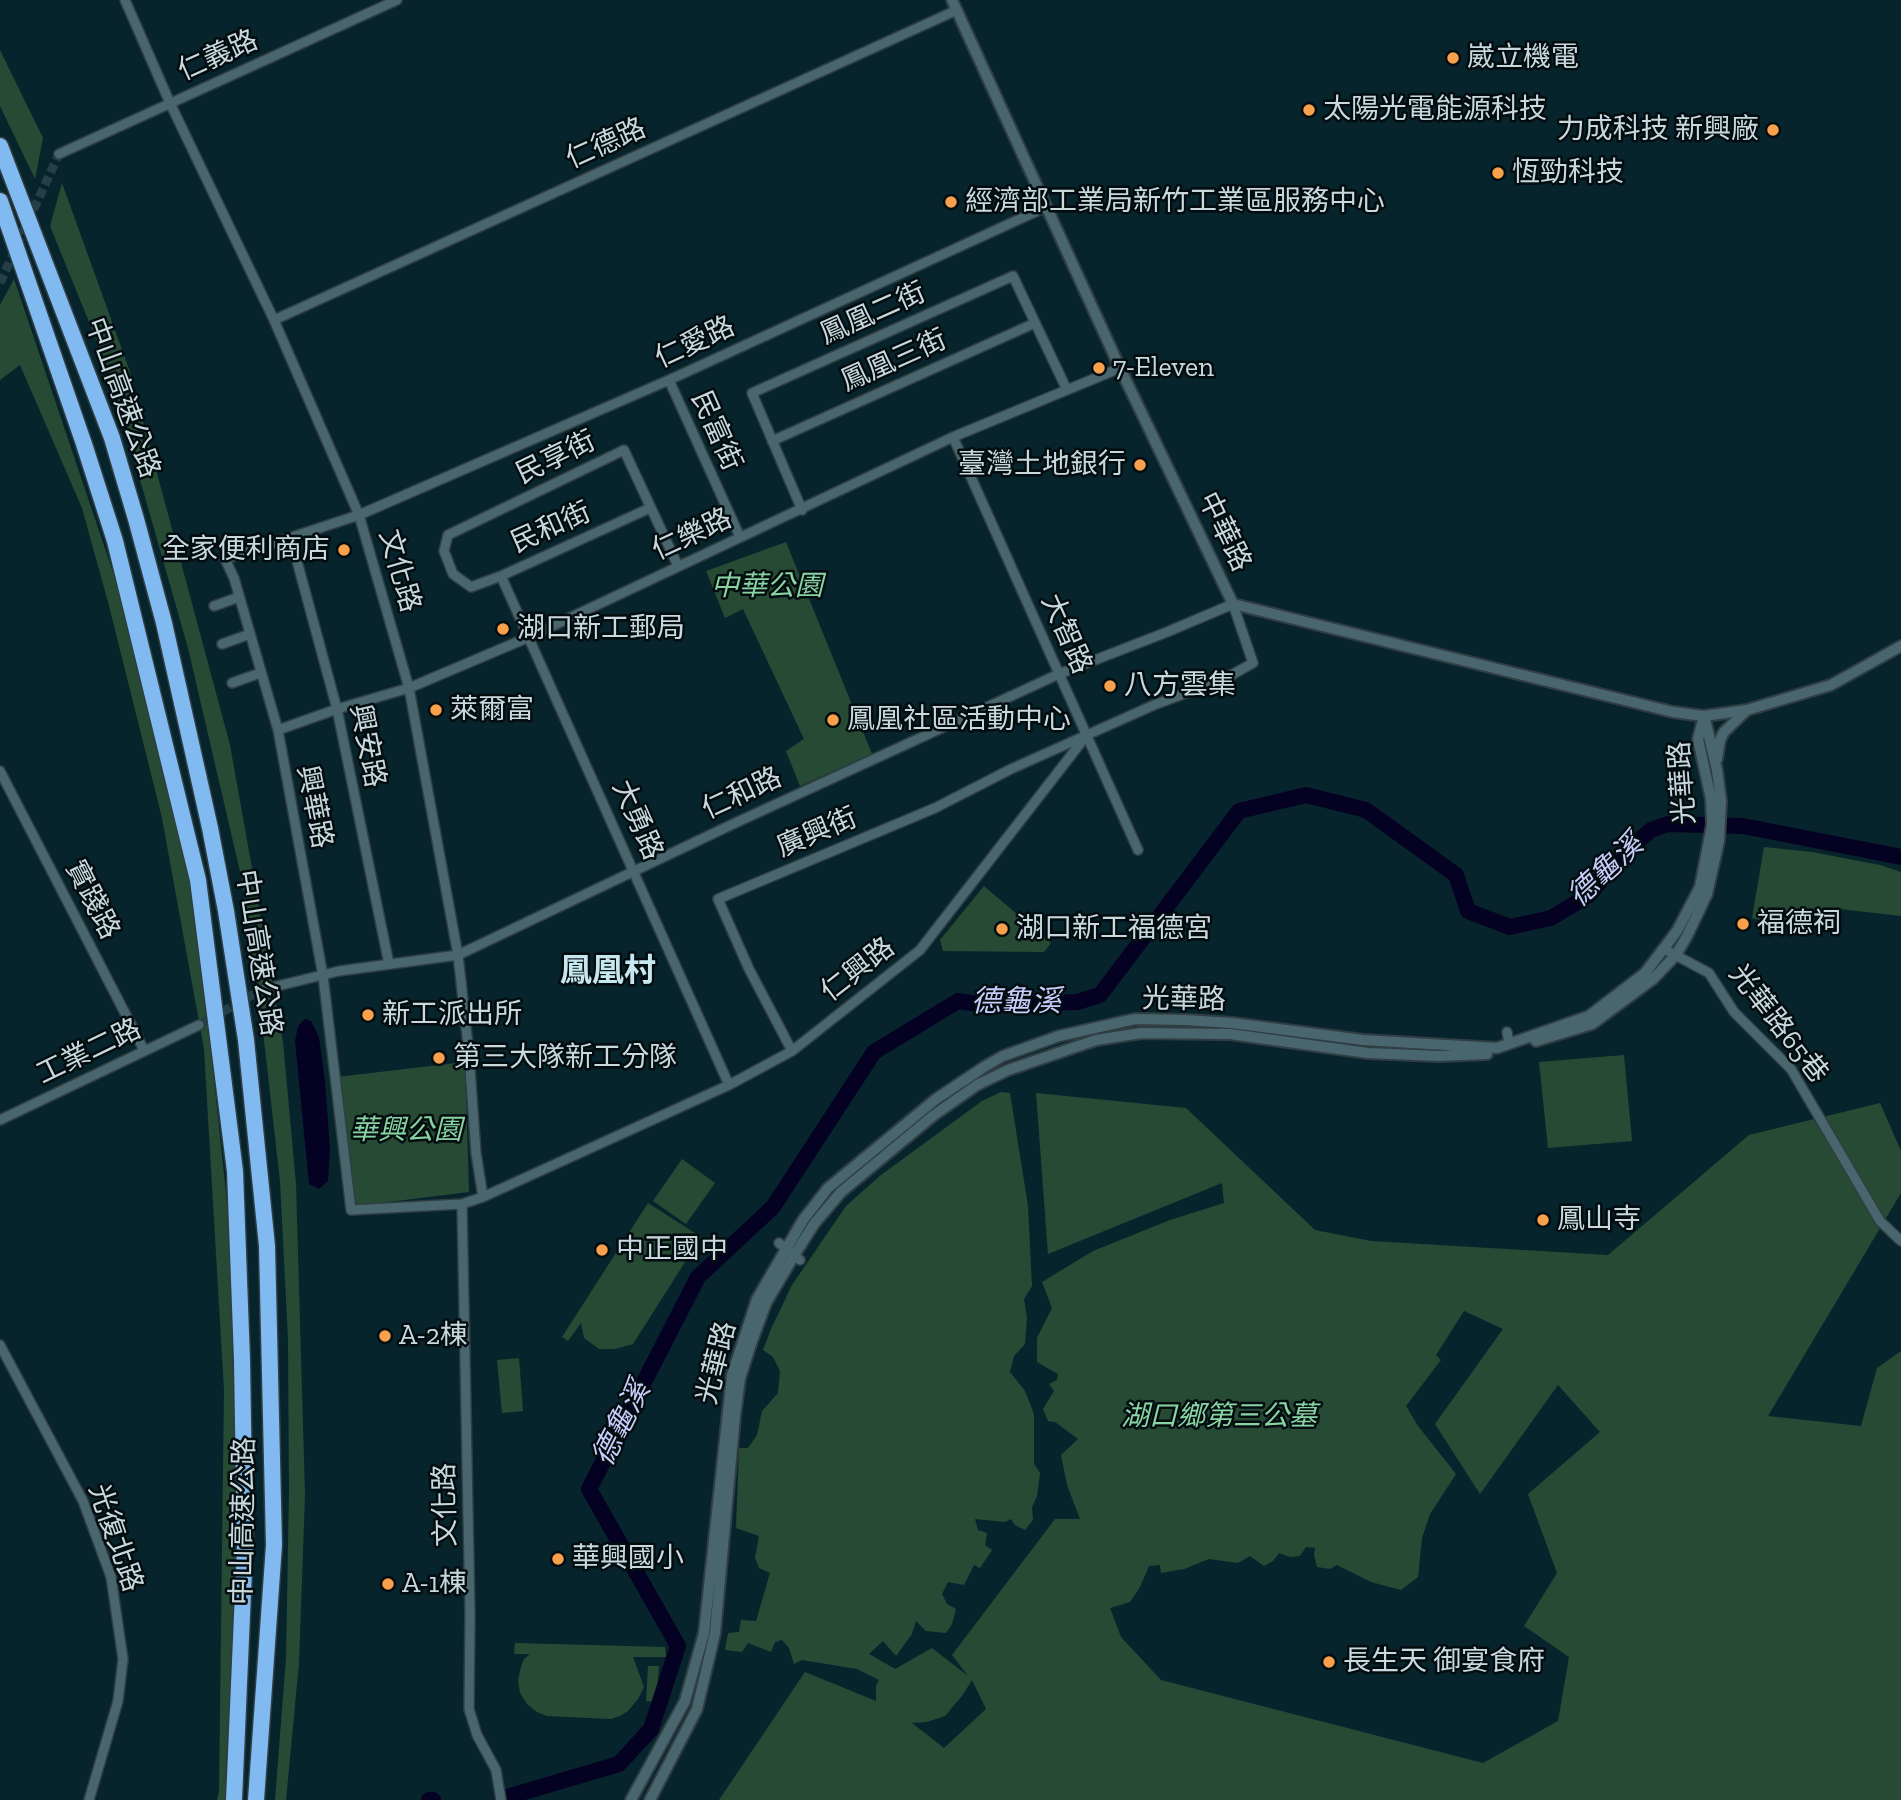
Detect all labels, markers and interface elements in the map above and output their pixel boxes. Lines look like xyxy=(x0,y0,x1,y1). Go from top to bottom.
street label: 仁義路 xyxy=(173,24,263,88)
place label: 崴立機電 xyxy=(1467,41,1579,75)
marker: 崴立機電 xyxy=(1445,50,1461,66)
place label: 太陽光電能源科技 xyxy=(1323,93,1547,127)
marker: 太陽光電能源科技 xyxy=(1301,102,1317,118)
street label: 仁德路 xyxy=(561,112,651,176)
place label: 力成科技 新興廠 xyxy=(1557,113,1759,147)
marker: 力成科技 新興廠 xyxy=(1765,122,1781,138)
place label: 恆勁科技 xyxy=(1512,156,1624,190)
marker: 恆勁科技 xyxy=(1490,165,1506,181)
place label: 經濟部工業局新竹工業區服務中心 xyxy=(965,185,1385,219)
marker: 經濟部工業局新竹工業區服務中心 xyxy=(943,194,959,210)
street label: 鳳凰二街 xyxy=(815,276,931,352)
street label: 仁愛路 xyxy=(650,310,740,376)
street label: 中山高速公路 xyxy=(77,313,167,483)
street label: 鳳凰三街 xyxy=(836,323,952,399)
place label: 7-Eleven xyxy=(1113,351,1214,385)
marker: 7-Eleven xyxy=(1091,360,1107,376)
street label: 民富街 xyxy=(684,386,748,476)
street label: 民享街 xyxy=(511,424,601,492)
place label: 臺灣土地銀行 xyxy=(958,448,1126,482)
marker: 臺灣土地銀行 xyxy=(1132,457,1148,473)
street label: 中華路 xyxy=(1190,487,1258,577)
street label: 民和街 xyxy=(506,496,596,560)
street label: 仁樂路 xyxy=(647,502,737,568)
street label: 文化路 xyxy=(371,526,427,616)
place label: 全家便利商店 xyxy=(162,533,330,567)
marker: 全家便利商店 xyxy=(336,542,352,558)
park label: 中華公園 xyxy=(711,570,823,604)
street label: 大智路 xyxy=(1034,589,1098,679)
place label: 湖口新工郵局 xyxy=(517,612,685,646)
marker: 湖口新工郵局 xyxy=(495,621,511,637)
place label: 八方雲集 xyxy=(1124,669,1236,703)
marker: 八方雲集 xyxy=(1102,678,1118,694)
place label: 萊爾富 xyxy=(450,693,534,727)
street label: 興安路 xyxy=(342,702,392,790)
marker: 萊爾富 xyxy=(428,702,444,718)
place label: 鳳凰社區活動中心 xyxy=(847,703,1071,737)
marker: 鳳凰社區活動中心 xyxy=(825,712,841,728)
street label: 光華路 xyxy=(1663,740,1703,826)
street label: 仁和路 xyxy=(697,761,787,827)
street label: 興華路 xyxy=(289,763,339,851)
street label: 大勇路 xyxy=(605,775,669,865)
street label: 廣興街 xyxy=(772,801,862,865)
water label: 德龜溪 xyxy=(1561,827,1651,915)
street label: 實踐路 xyxy=(58,855,126,945)
street label: 中山高速公路 xyxy=(228,867,288,1039)
place label: 福德祠 xyxy=(1757,907,1841,941)
place label: 湖口新工福德宮 xyxy=(1016,912,1212,946)
marker: 福德祠 xyxy=(1735,916,1751,932)
marker: 湖口新工福德宮 xyxy=(994,921,1010,937)
street label: 仁興路 xyxy=(815,931,901,1009)
district label: 鳳凰村 xyxy=(560,953,656,991)
street label: 光華路65巷 xyxy=(1721,958,1835,1090)
street label: 光華路 xyxy=(1142,982,1226,1018)
water label: 德龜溪 xyxy=(971,984,1061,1020)
place label: 新工派出所 xyxy=(382,998,522,1032)
marker: 新工派出所 xyxy=(360,1007,376,1023)
street label: 工業二路 xyxy=(31,1012,147,1092)
place label: 第三大隊新工分隊 xyxy=(453,1041,677,1075)
marker: 第三大隊新工分隊 xyxy=(431,1050,447,1066)
park label: 華興公園 xyxy=(350,1114,462,1148)
place label: 鳳山寺 xyxy=(1557,1203,1641,1237)
marker: 鳳山寺 xyxy=(1535,1212,1551,1228)
place label: 中正國中 xyxy=(616,1233,728,1267)
marker: 中正國中 xyxy=(594,1242,610,1258)
street label: 光華路 xyxy=(691,1318,743,1408)
place label: A-2棟 xyxy=(399,1319,468,1353)
marker: A-2棟 xyxy=(377,1328,393,1344)
water label: 德龜溪 xyxy=(586,1376,658,1472)
park label: 湖口鄉第三公墓 xyxy=(1121,1400,1317,1434)
street label: 中山高速公路 xyxy=(226,1437,262,1605)
street label: 文化路 xyxy=(428,1463,464,1547)
street label: 光復北路 xyxy=(81,1480,149,1596)
place label: 華興國小 xyxy=(572,1542,684,1576)
marker: 華興國小 xyxy=(550,1551,566,1567)
place label: A-1棟 xyxy=(402,1567,467,1601)
marker: A-1棟 xyxy=(380,1576,396,1592)
place label: 長生天 御宴食府 xyxy=(1343,1645,1545,1679)
marker: 長生天 御宴食府 xyxy=(1321,1654,1337,1670)

